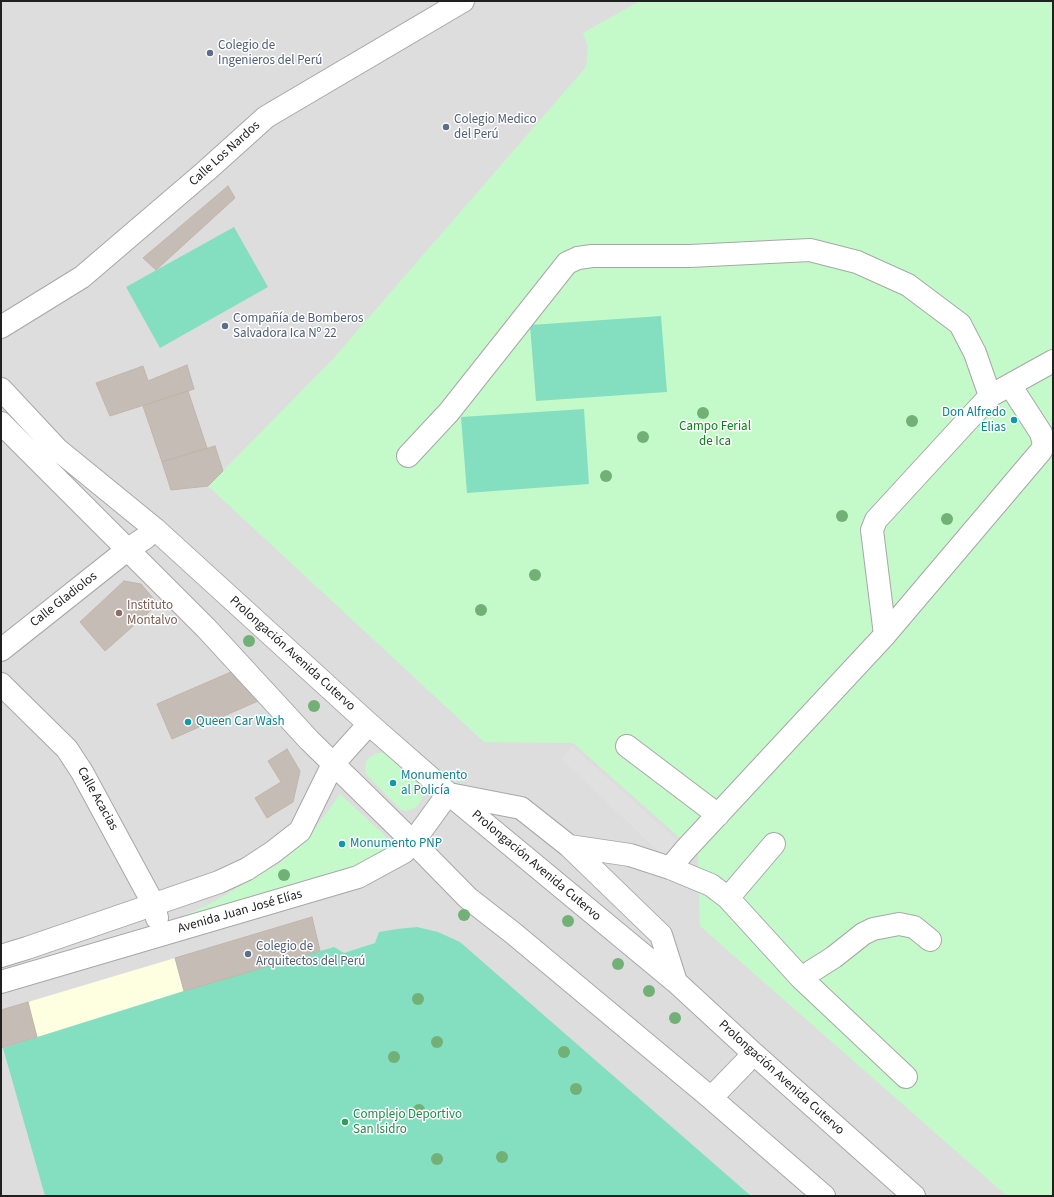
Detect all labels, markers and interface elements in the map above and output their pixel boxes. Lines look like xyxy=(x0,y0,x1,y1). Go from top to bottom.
place label: Colegio de Ingenieros del Perú xyxy=(218,38,322,69)
marker: Colegio de Ingenieros del Perú xyxy=(205,48,215,58)
place label: Colegio Medico del Perú xyxy=(454,112,537,143)
street label: Calle Los Nardos xyxy=(186,118,264,190)
marker: Colegio Medico del Perú xyxy=(441,122,451,132)
place label: Compañía de Bomberos Salvadora Ica Nº 22 xyxy=(233,311,364,342)
marker: Compañía de Bomberos Salvadora Ica Nº 22 xyxy=(220,321,230,331)
place label: Don Alfredo Elias xyxy=(942,405,1006,436)
marker: Don Alfredo Elias xyxy=(1009,415,1019,425)
park label: Campo Ferial de Ica xyxy=(679,419,751,450)
street label: Calle Gladiolos xyxy=(27,569,101,631)
street label: Prolongación Avenida Cutervo xyxy=(226,593,358,715)
place label: Instituto Montalvo xyxy=(127,598,178,629)
marker: Instituto Montalvo xyxy=(114,608,124,618)
place label: Queen Car Wash xyxy=(196,714,284,730)
marker: Queen Car Wash xyxy=(183,717,193,727)
street label: Calle Acacias xyxy=(73,765,121,833)
place label: Monumento al Policía xyxy=(401,768,467,799)
marker: Monumento al Policía xyxy=(388,778,398,788)
street label: Prolongación Avenida Cutervo xyxy=(468,807,604,925)
place label: Monumento PNP xyxy=(350,836,442,852)
marker: Monumento PNP xyxy=(337,839,347,849)
street label: Avenida Juan José Elías xyxy=(176,887,304,937)
place label: Colegio de Arquitectos del Perú xyxy=(256,939,365,970)
marker: Colegio de Arquitectos del Perú xyxy=(243,949,253,959)
street label: Prolongación Avenida Cutervo xyxy=(715,1017,847,1139)
place label: Complejo Deportivo San Isidro xyxy=(353,1107,462,1138)
marker: Complejo Deportivo San Isidro xyxy=(340,1117,350,1127)

